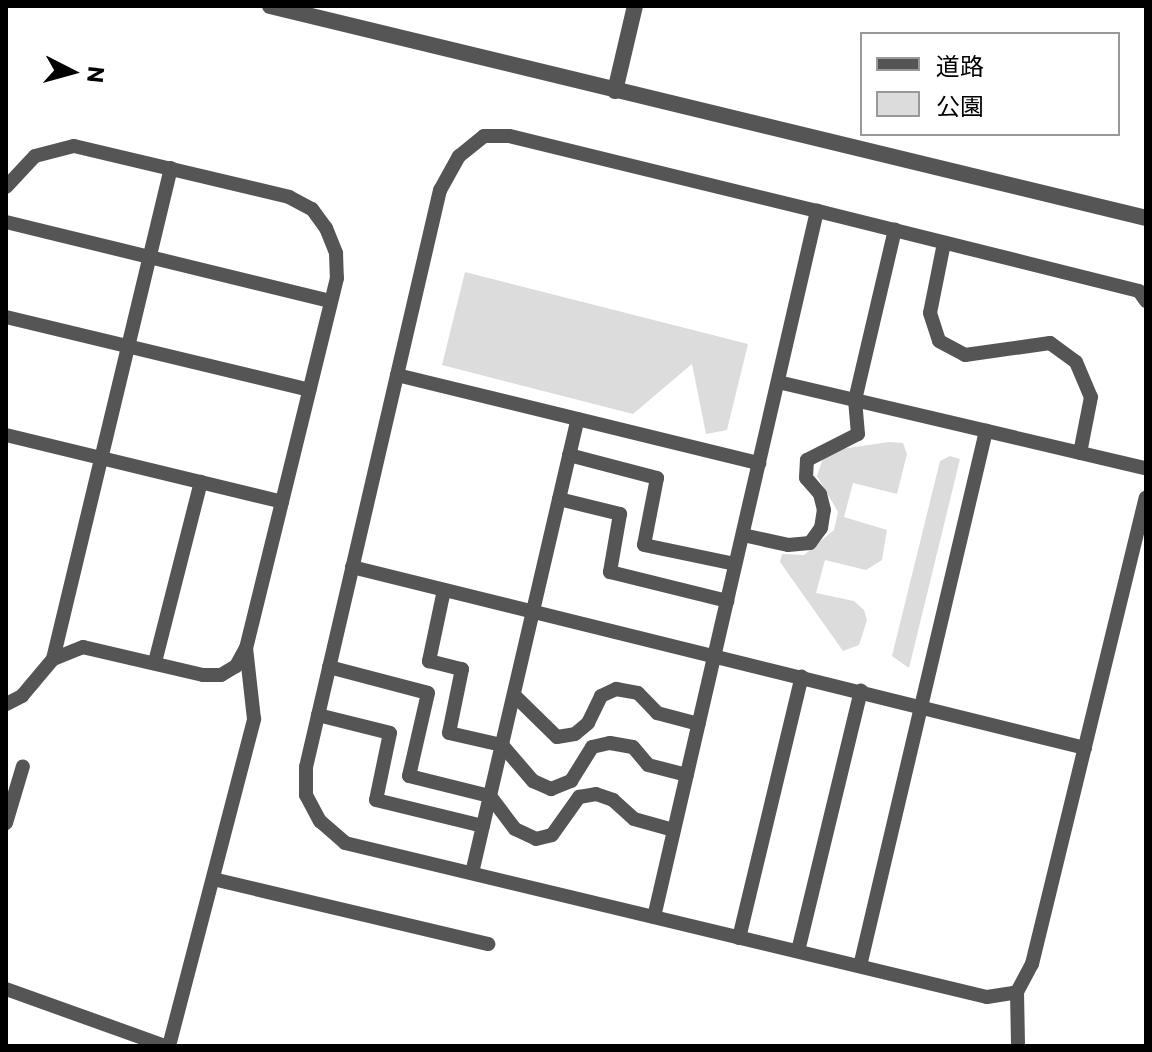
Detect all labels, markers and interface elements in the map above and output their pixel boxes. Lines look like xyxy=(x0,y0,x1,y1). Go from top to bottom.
north arrow xyxy=(32,32,112,112)
legend xyxy=(860,32,1120,136)
text: 道路 xyxy=(936,51,984,80)
text: N xyxy=(82,65,111,84)
text: 公園 xyxy=(936,91,984,120)

